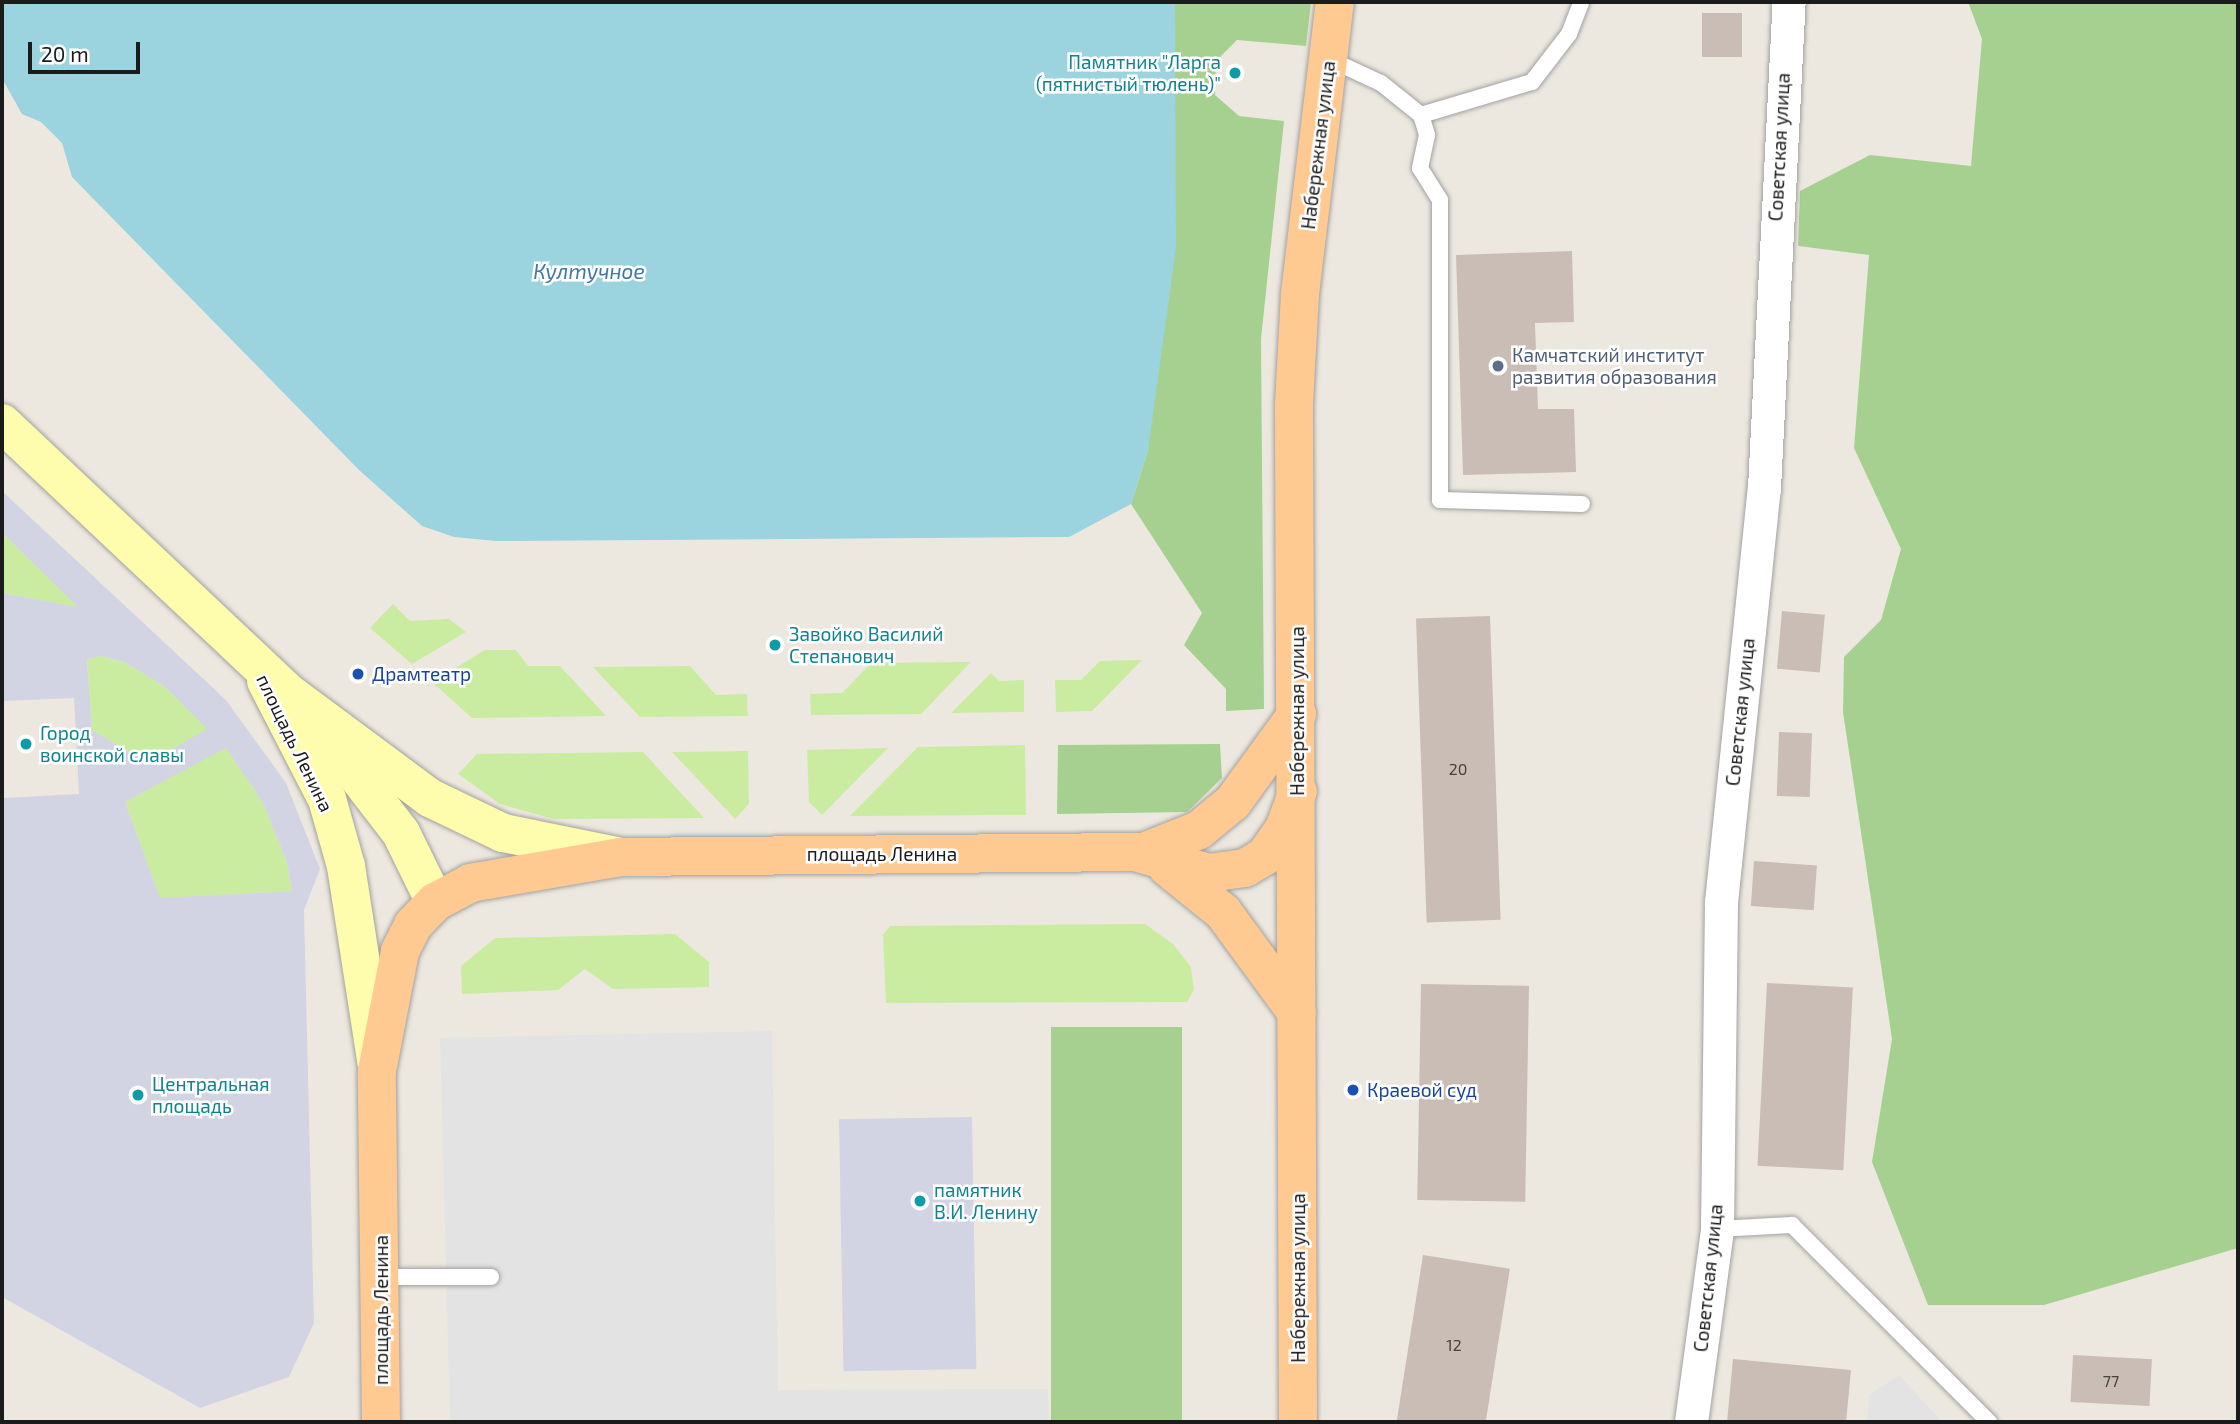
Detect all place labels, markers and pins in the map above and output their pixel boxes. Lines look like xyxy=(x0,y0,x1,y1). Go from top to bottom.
place label: Памятник "Ларга (пятнистый тюлень)" xyxy=(1036,51,1221,95)
marker: Памятник "Ларга (пятнистый тюлень)" xyxy=(1227,65,1243,81)
place label: Камчатский институт развития образования xyxy=(1512,344,1717,388)
marker: Камчатский институт развития образования xyxy=(1490,358,1506,374)
place label: Завойко Василий Степанович xyxy=(789,623,943,667)
marker: Завойко Василий Степанович xyxy=(767,637,783,653)
place label: Драмтеатр xyxy=(372,663,471,685)
marker: Драмтеатр xyxy=(350,666,366,682)
place label: Город воинской славы xyxy=(40,722,184,766)
marker: Город воинской славы xyxy=(18,736,34,752)
place label: Центральная площадь xyxy=(152,1073,270,1117)
place label: Краевой суд xyxy=(1367,1079,1477,1101)
marker: Краевой суд xyxy=(1345,1082,1361,1098)
marker: Центральная площадь xyxy=(130,1087,146,1103)
place label: памятник В.И. Ленину xyxy=(934,1179,1038,1223)
marker: памятник В.И. Ленину xyxy=(912,1193,928,1209)

